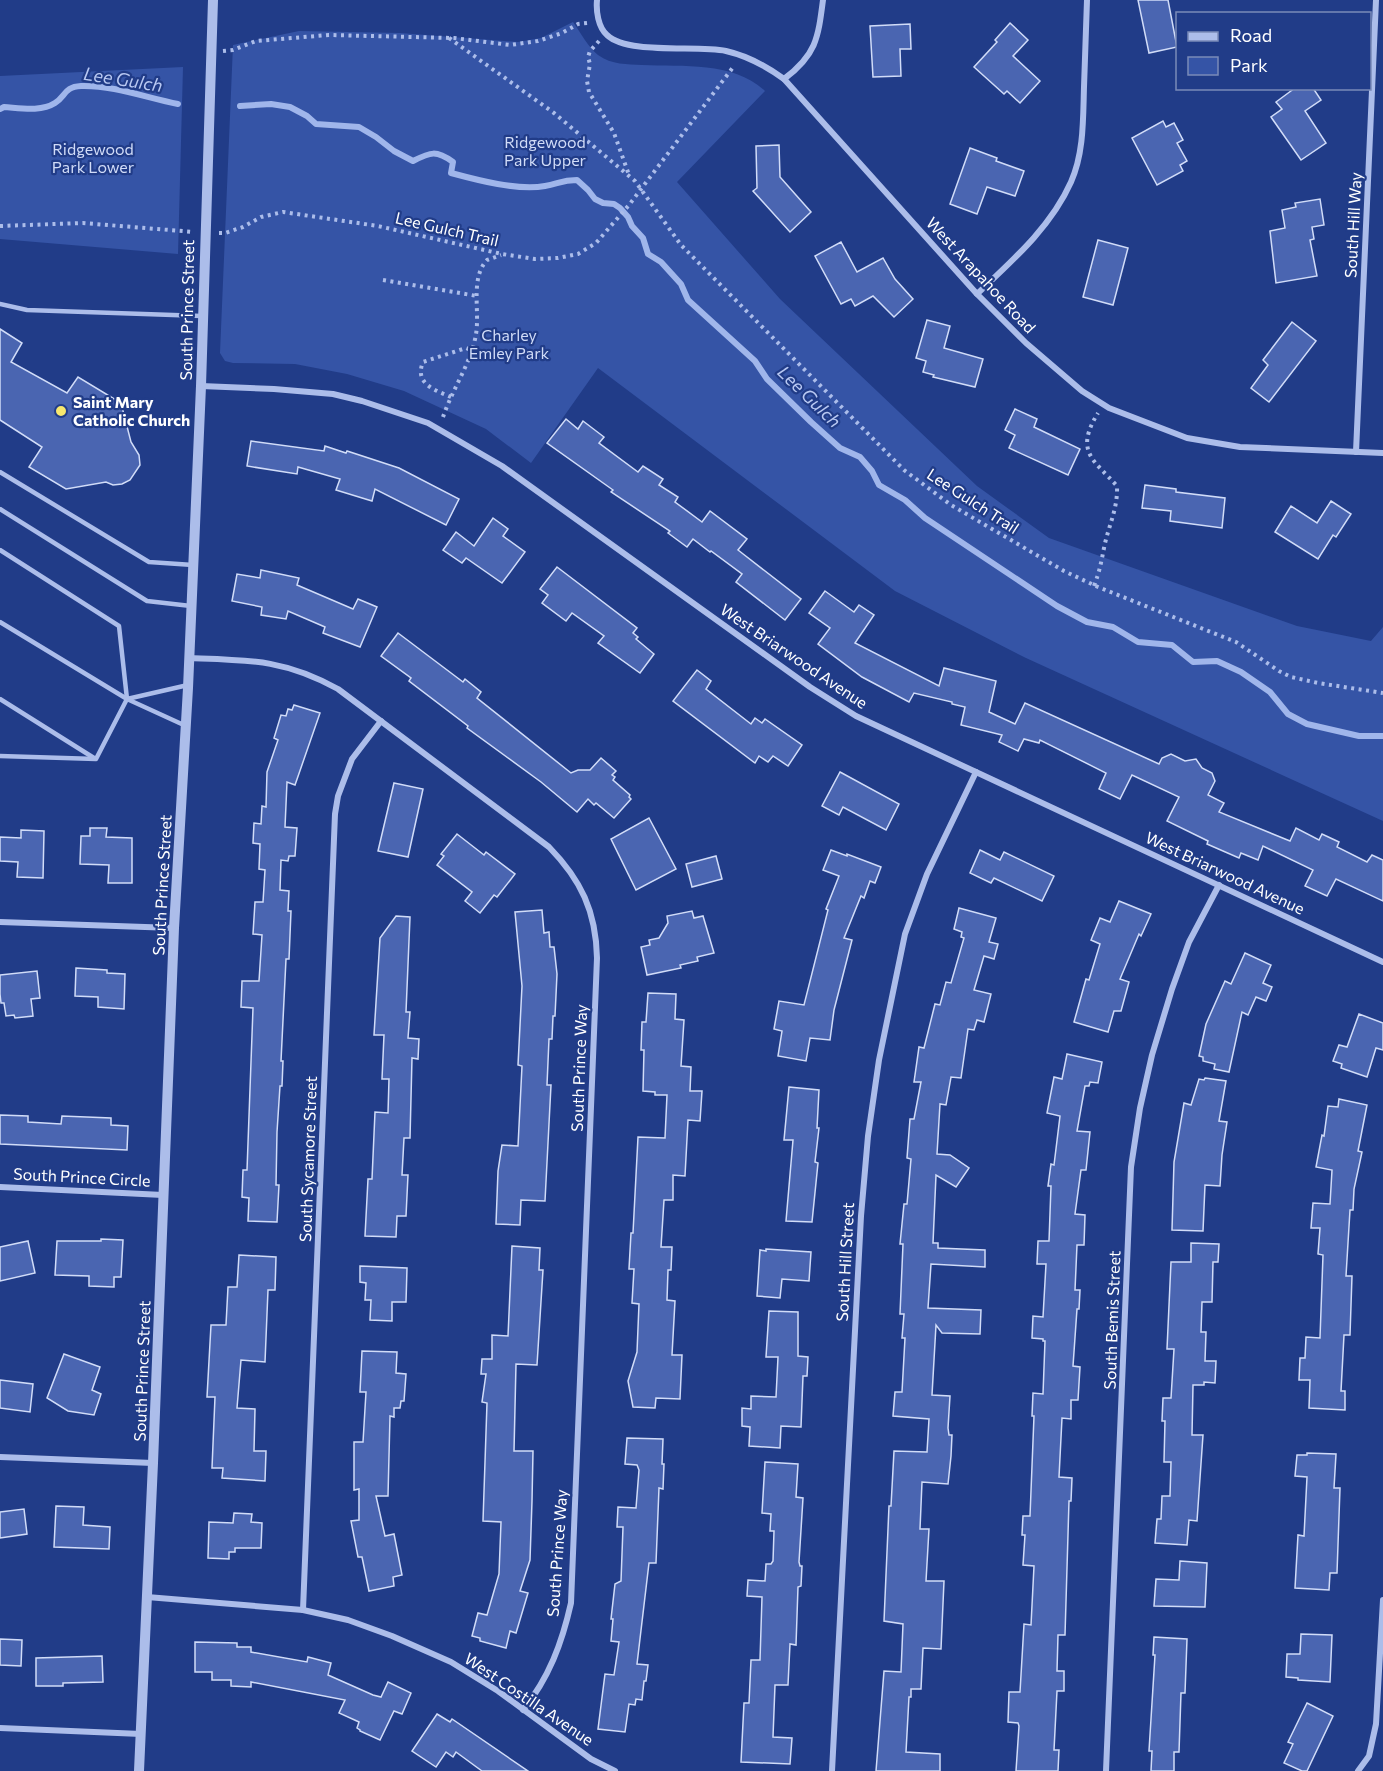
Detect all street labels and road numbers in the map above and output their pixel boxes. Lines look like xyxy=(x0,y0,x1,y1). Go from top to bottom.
street label: South Hill Way xyxy=(1340,172,1365,278)
street label: Lee Gulch Trail xyxy=(393,207,501,250)
street label: West Arapahoe Road xyxy=(923,213,1040,337)
street label: South Prince Street xyxy=(176,239,197,381)
street label: Lee Gulch Trail xyxy=(924,464,1023,537)
street label: West Briarwood Avenue xyxy=(717,599,871,712)
street label: South Prince Street xyxy=(148,814,175,956)
street label: West Briarwood Avenue xyxy=(1143,827,1308,918)
street label: South Prince Way xyxy=(567,1004,590,1132)
street label: South Sycamore Street xyxy=(295,1075,320,1242)
street label: South Prince Circle xyxy=(13,1163,151,1190)
street label: South Hill Street xyxy=(832,1202,857,1322)
street label: South Bemis Street xyxy=(1100,1250,1123,1390)
street label: South Prince Street xyxy=(130,1300,153,1442)
street label: South Prince Way xyxy=(543,1489,570,1617)
street label: West Costilla Avenue xyxy=(461,1648,597,1749)

